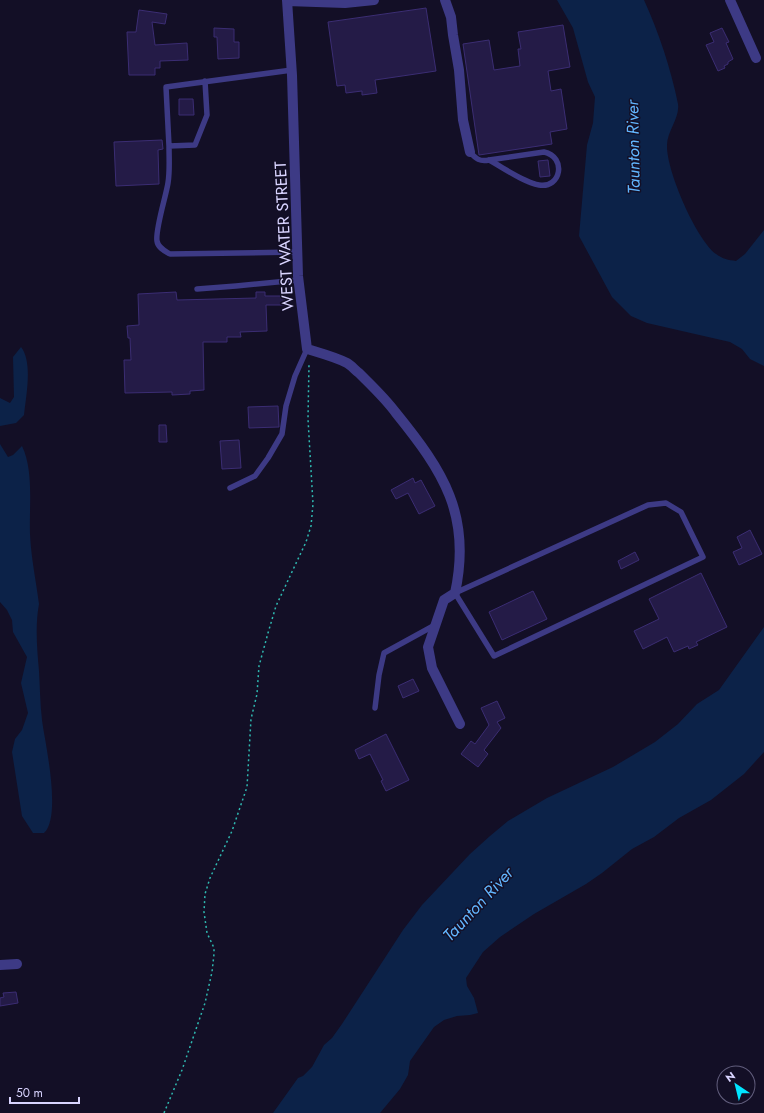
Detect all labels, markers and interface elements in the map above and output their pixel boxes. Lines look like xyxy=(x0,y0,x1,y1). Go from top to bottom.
water label: Taunton River xyxy=(620,98,646,194)
street label: WEST WATER STREET xyxy=(269,160,299,311)
water label: Taunton River xyxy=(437,860,520,947)
north arrow xyxy=(716,1065,756,1105)
text: N xyxy=(722,1068,738,1086)
scale bar xyxy=(10,1079,79,1105)
text: 50 m xyxy=(16,1084,43,1102)

